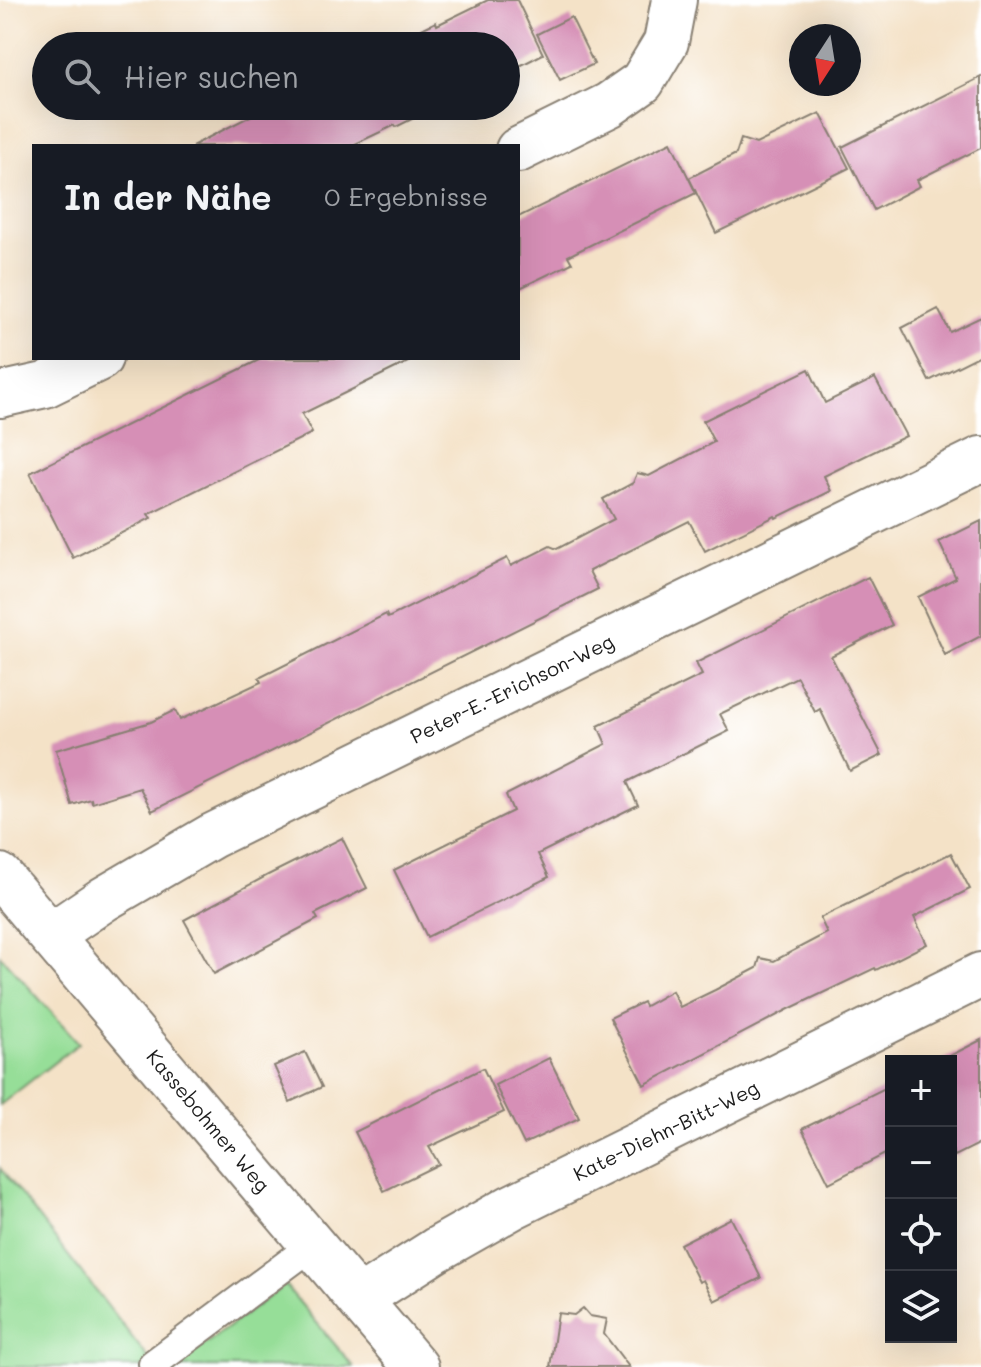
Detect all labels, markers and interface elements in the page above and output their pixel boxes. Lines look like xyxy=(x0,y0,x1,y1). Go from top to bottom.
north arrow xyxy=(789,24,861,96)
search box xyxy=(32,32,520,120)
icon: search xyxy=(60,54,104,98)
text: Hier suchen xyxy=(124,56,299,96)
text: In der Nähe xyxy=(64,174,272,219)
text: 0 Ergebnisse xyxy=(324,179,488,213)
street label: Peter-E.-Erichson-Weg xyxy=(405,627,618,749)
street label: Kassebohmer Weg xyxy=(141,1044,276,1197)
map controls xyxy=(885,1055,957,1343)
button: + xyxy=(885,1055,957,1127)
street label: Kate-Diehn-Bitt-Weg xyxy=(568,1074,763,1186)
button: − xyxy=(885,1127,957,1199)
button: locate xyxy=(885,1199,957,1271)
button: layers xyxy=(885,1271,957,1343)

